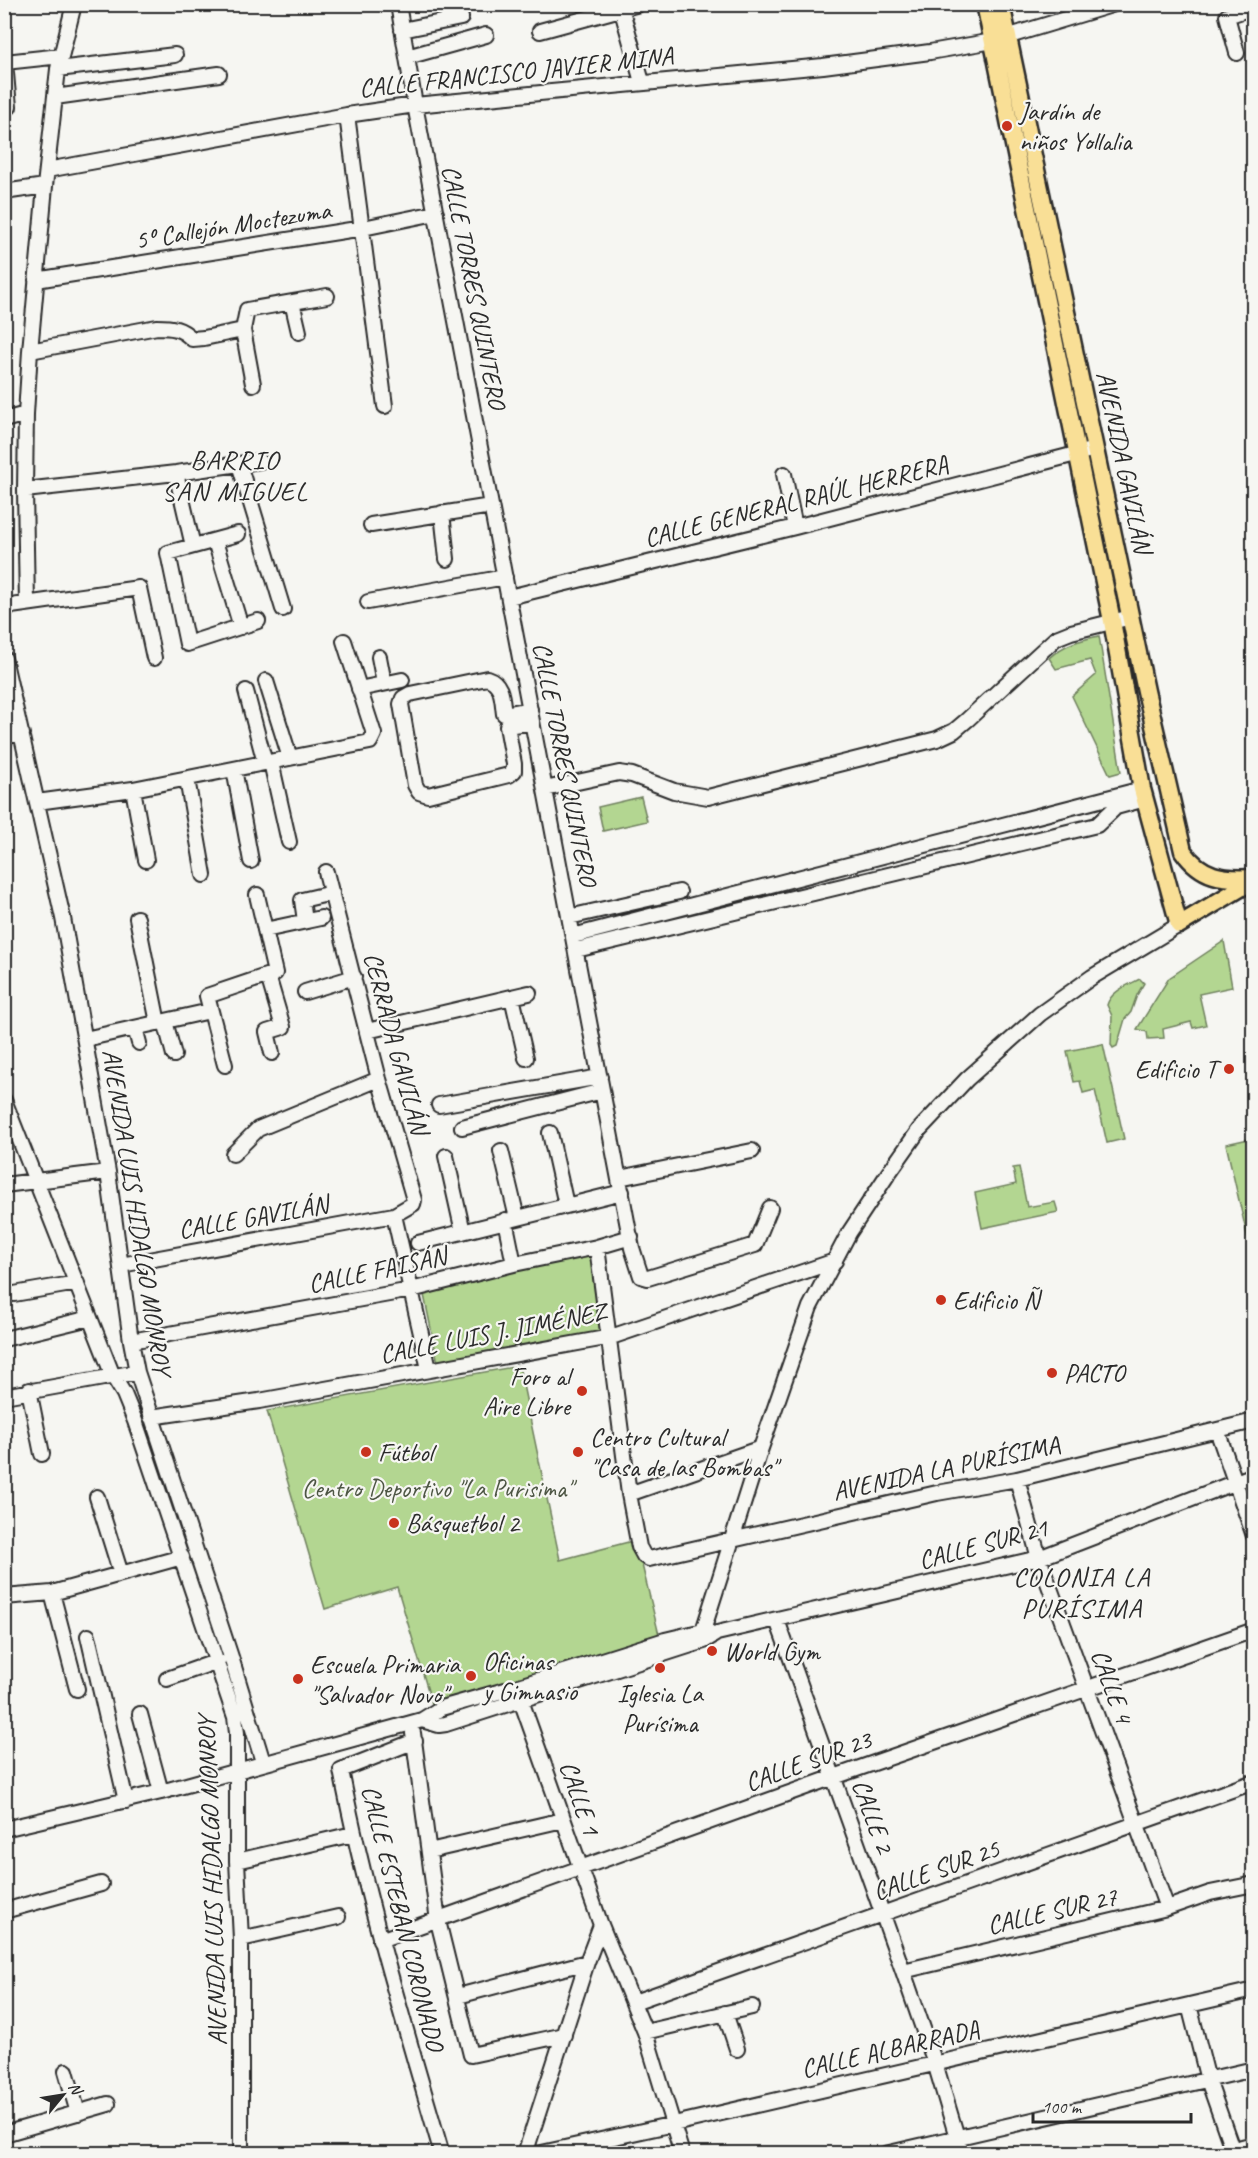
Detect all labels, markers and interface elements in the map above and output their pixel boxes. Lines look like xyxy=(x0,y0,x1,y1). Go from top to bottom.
street label: CALLE FRANCISCO JAVIER MINA xyxy=(357,39,676,105)
place label: Jardín de niños Yollalia xyxy=(1017,95,1133,158)
marker: Jardín de niños Yollalia xyxy=(1000,119,1014,133)
street label: CALLE TORRES QUINTERO xyxy=(434,162,514,415)
street label: 5º Callejón Moctezuma xyxy=(133,193,335,257)
street label: AVENIDA GAVILÁN xyxy=(1089,368,1160,560)
district label: BARRIO SAN MIGUEL xyxy=(162,443,308,508)
street label: CALLE GENERAL RAÚL HERRERA xyxy=(641,447,952,555)
street label: CALLE TORRES QUINTERO xyxy=(525,639,605,892)
street label: CERRADA GAVILÁN xyxy=(356,949,437,1142)
street label: AVENIDA LUIS HIDALGO MONROY xyxy=(95,1047,180,1382)
place label: Edificio T xyxy=(1135,1053,1222,1086)
marker: Edificio T xyxy=(1222,1062,1236,1076)
street label: CALLE GAVILÁN xyxy=(176,1187,335,1246)
street label: CALLE FAISÁN xyxy=(305,1238,453,1301)
place label: Edificio Ñ xyxy=(953,1284,1043,1317)
marker: Edificio Ñ xyxy=(934,1293,948,1307)
street label: CALLE LUIS J. JIMÉNEZ xyxy=(377,1294,612,1371)
place label: PACTO xyxy=(1064,1357,1127,1390)
place label: Foro al Aire Libre xyxy=(483,1360,575,1423)
marker: PACTO xyxy=(1045,1366,1059,1380)
marker: Foro al Aire Libre xyxy=(575,1384,589,1398)
place label: Centro Cultural "Casa de las Bombas" xyxy=(590,1421,782,1484)
street label: AVENIDA LA PURÍSIMA xyxy=(830,1428,1063,1508)
place label: Fútbol xyxy=(378,1436,438,1469)
marker: Fútbol xyxy=(359,1445,373,1459)
marker: Centro Cultural "Casa de las Bombas" xyxy=(571,1445,585,1459)
park label: Centro Deportivo "La Purisima" xyxy=(302,1472,577,1505)
place label: Básquetbol 2 xyxy=(406,1507,521,1540)
street label: CALLE SUR 21 xyxy=(915,1511,1052,1577)
marker: Básquetbol 2 xyxy=(387,1516,401,1530)
district label: COLONIA LA PURÍSIMA xyxy=(1013,1560,1151,1625)
place label: World Gym xyxy=(724,1635,822,1668)
marker: World Gym xyxy=(705,1644,719,1658)
place label: Oficinas y Gimnasio xyxy=(481,1645,579,1708)
street label: CALLE 4 xyxy=(1083,1645,1141,1730)
place label: Escuela Primaria "Salvador Novo" xyxy=(310,1648,461,1711)
marker: Iglesia La Purísima xyxy=(653,1661,667,1675)
marker: Oficinas y Gimnasio xyxy=(464,1669,478,1683)
marker: Escuela Primaria "Salvador Novo" xyxy=(291,1672,305,1686)
place label: Iglesia La Purísima xyxy=(617,1677,704,1740)
street label: AVENIDA LUIS HIDALGO MONROY xyxy=(190,1711,234,2046)
street label: CALLE SUR 23 xyxy=(740,1722,878,1799)
street label: CALLE 1 xyxy=(552,1757,608,1841)
street label: CALLE 2 xyxy=(844,1775,902,1860)
street label: CALLE ESTEBAN CORONADO xyxy=(354,1782,453,2057)
street label: CALLE SUR 25 xyxy=(868,1831,1005,1908)
street label: CALLE SUR 27 xyxy=(984,1880,1121,1942)
street label: CALLE ALBARRADA xyxy=(798,2012,983,2086)
north arrow xyxy=(33,2065,93,2125)
text: N xyxy=(64,2079,88,2100)
scale bar xyxy=(1033,2086,1190,2124)
text: 100 m xyxy=(1042,2096,1083,2118)

